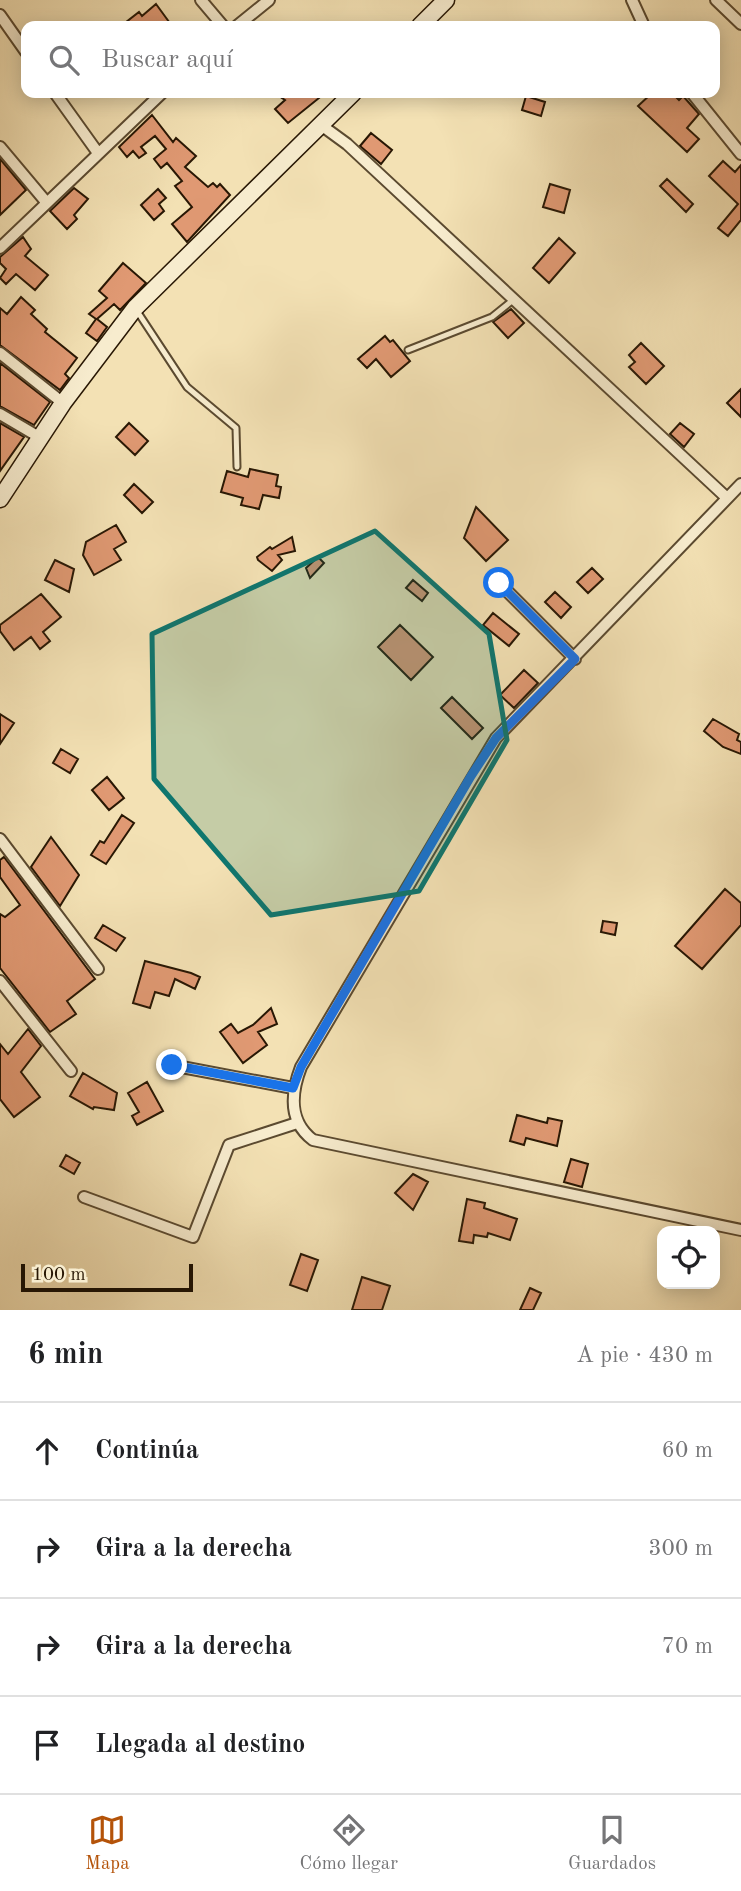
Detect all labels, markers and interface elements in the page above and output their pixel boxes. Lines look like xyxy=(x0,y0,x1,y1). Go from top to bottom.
search box xyxy=(21,21,720,98)
icon: search xyxy=(45,41,83,79)
text: Buscar aquí xyxy=(101,47,233,73)
route start xyxy=(483,567,514,598)
route end xyxy=(156,1049,187,1080)
map controls xyxy=(657,1226,720,1289)
button: locate xyxy=(657,1226,720,1289)
scale bar xyxy=(21,1261,192,1293)
text: 100 m xyxy=(32,1266,85,1285)
text: 6 min xyxy=(28,1340,103,1370)
text: A pie · 430 m xyxy=(576,1344,713,1367)
icon: ahead xyxy=(28,1432,66,1470)
text: Continúa xyxy=(95,1438,199,1464)
text: 60 m xyxy=(662,1439,713,1462)
icon: right xyxy=(28,1530,66,1568)
text: Gira a la derecha xyxy=(95,1536,292,1562)
text: 300 m xyxy=(648,1537,713,1560)
icon: right xyxy=(28,1628,66,1666)
text: Gira a la derecha xyxy=(95,1634,292,1660)
text: 70 m xyxy=(662,1635,713,1658)
icon: arrive xyxy=(28,1726,66,1764)
text: Llegada al destino xyxy=(95,1732,305,1758)
tab: Mapa xyxy=(85,1811,130,1876)
tab: Cómo llegar xyxy=(300,1811,398,1876)
tab: Guardados xyxy=(568,1811,656,1876)

